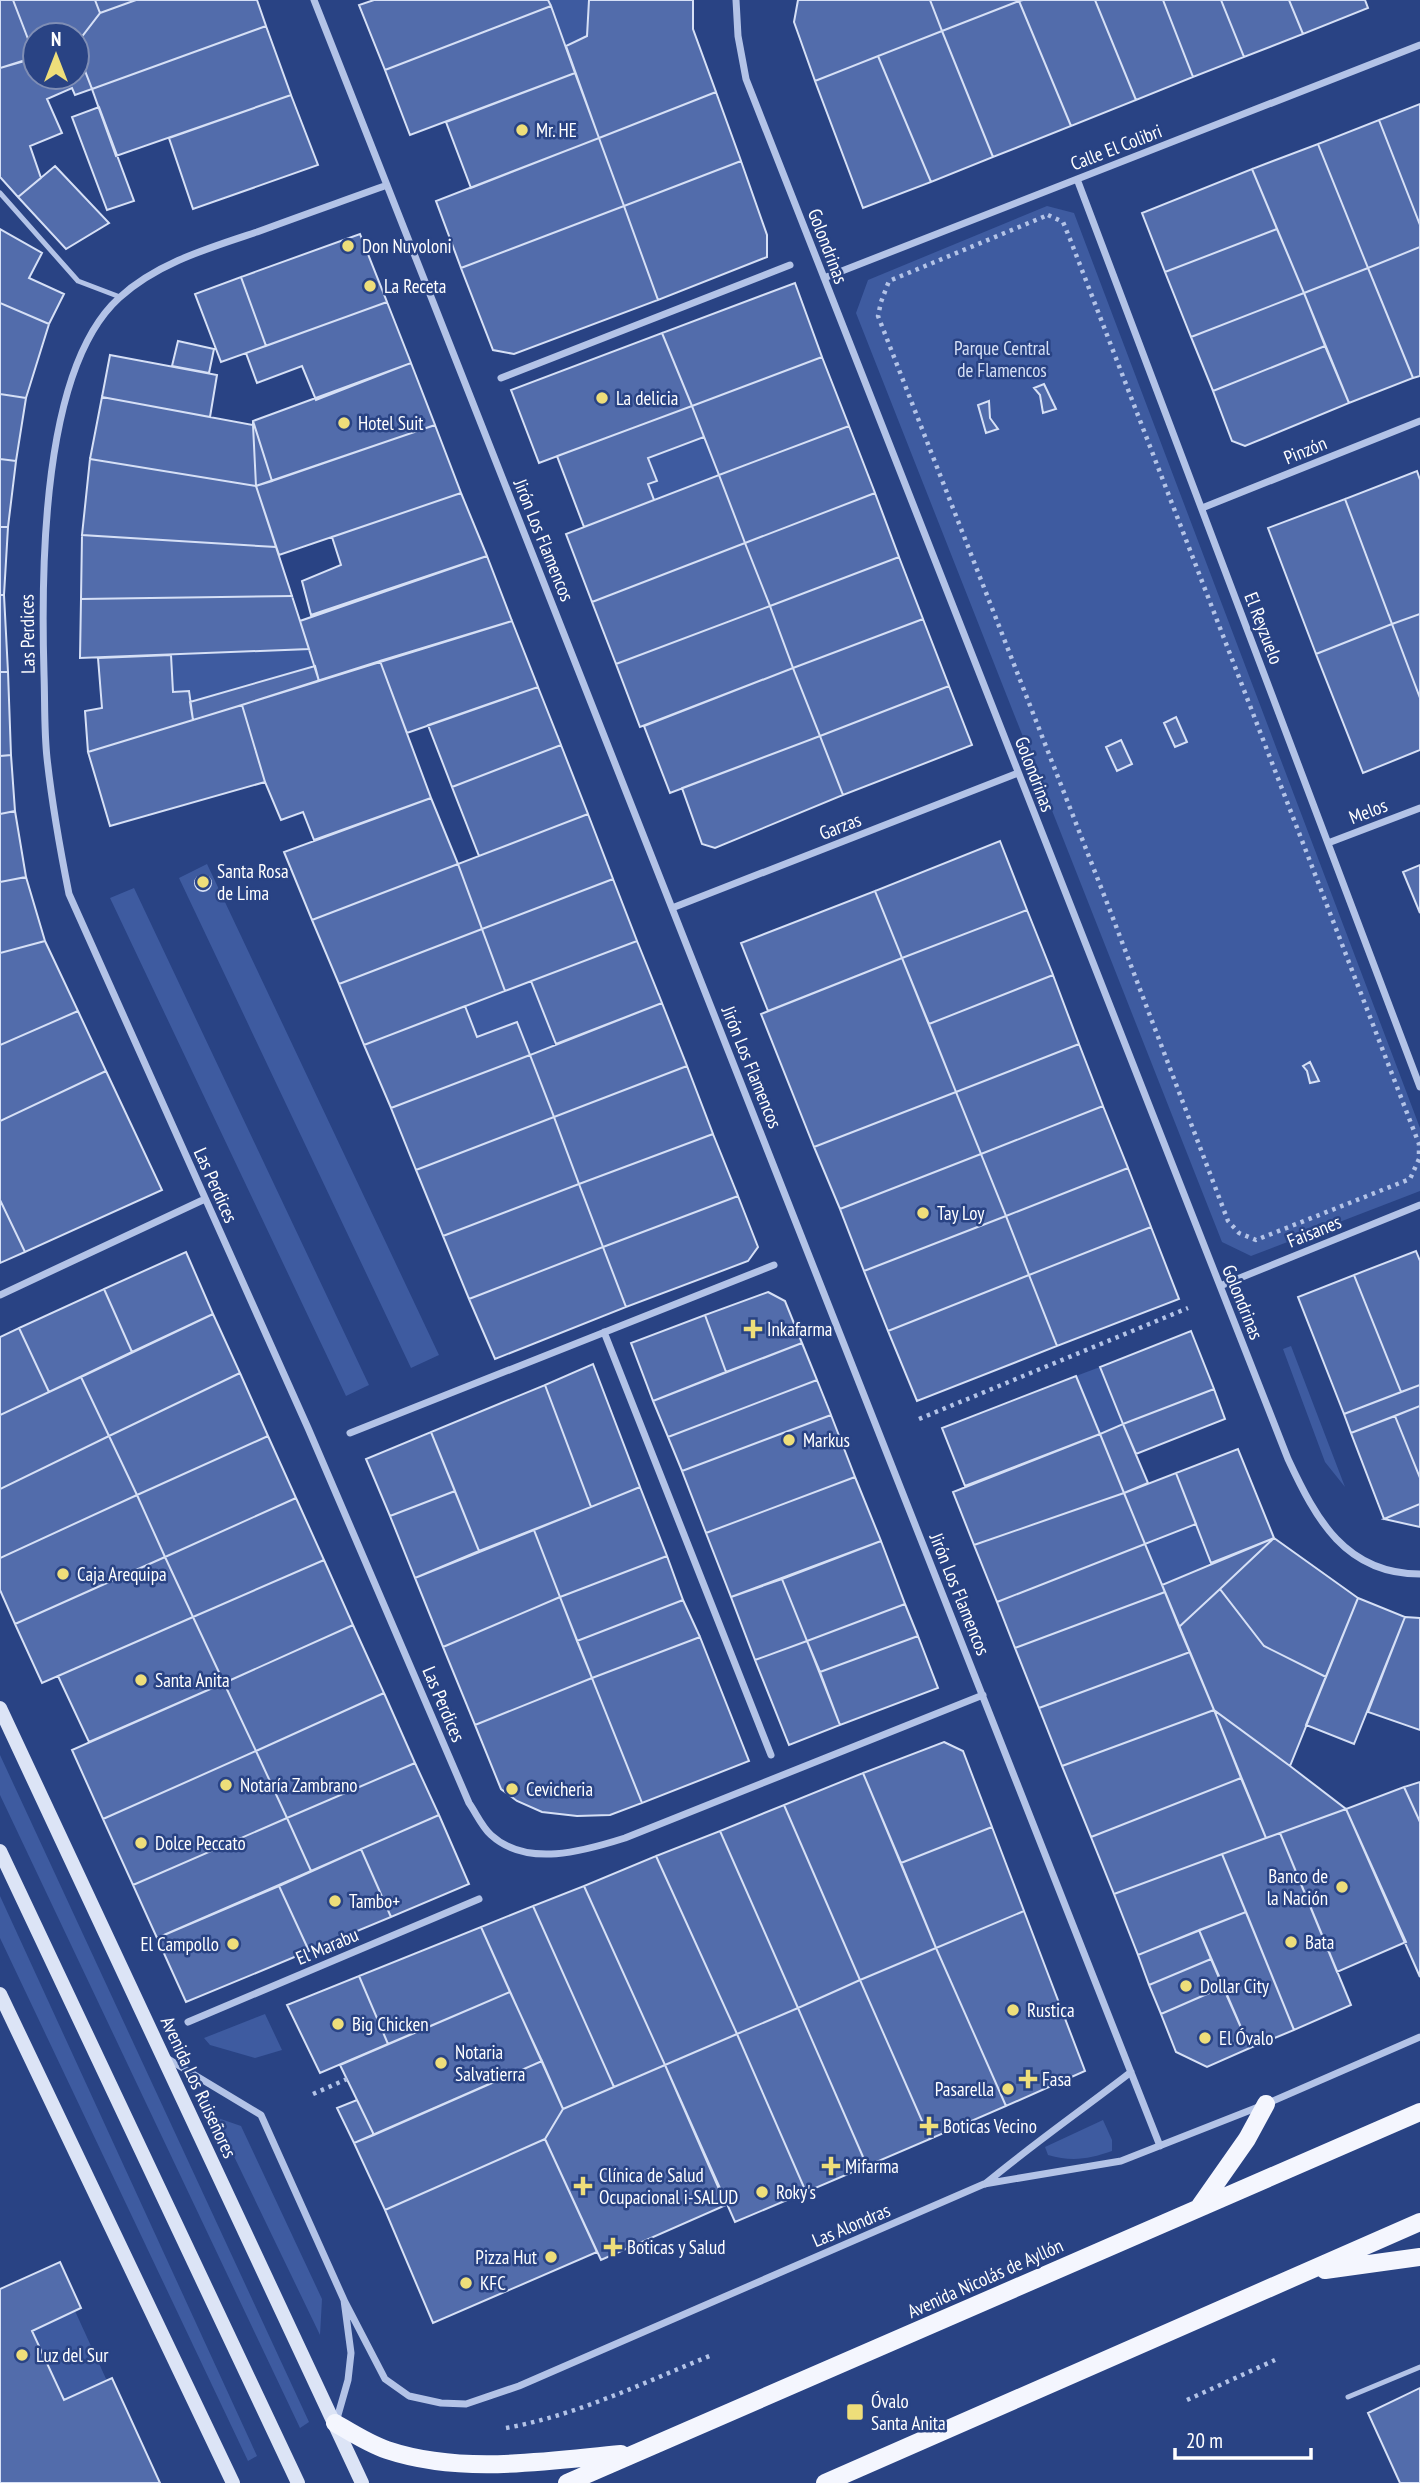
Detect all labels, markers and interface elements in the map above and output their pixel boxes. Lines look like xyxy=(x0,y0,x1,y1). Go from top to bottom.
north arrow xyxy=(21,21,91,91)
text: N xyxy=(51,27,61,51)
place label: Mr. HE xyxy=(536,118,577,142)
street label: Calle El Colibri xyxy=(1067,119,1165,175)
marker: Mr. HE xyxy=(514,122,530,138)
street label: Golondrinas xyxy=(803,205,853,287)
place label: Don Nuvoloni xyxy=(362,234,452,258)
marker: Don Nuvoloni xyxy=(340,238,356,254)
place label: La Receta xyxy=(384,274,446,298)
marker: La Receta xyxy=(362,278,378,294)
park label: Parque Central de Flamencos xyxy=(954,336,1051,382)
place label: La delicia xyxy=(616,386,678,410)
marker: La delicia xyxy=(594,390,610,406)
place label: Hotel Suit xyxy=(358,411,424,435)
marker: Hotel Suit xyxy=(336,415,352,431)
street label: Pinzón xyxy=(1280,431,1330,469)
street label: Jirón Los Flamencos xyxy=(508,474,579,605)
street label: El Reyzuelo xyxy=(1239,589,1289,667)
street label: Las Perdices xyxy=(14,594,40,674)
street label: Golondrinas xyxy=(1010,733,1060,815)
street label: Melos xyxy=(1345,793,1391,829)
street label: Garzas xyxy=(816,807,864,845)
place label: Santa Rosa de Lima xyxy=(217,859,289,905)
marker: Santa Rosa de Lima xyxy=(195,874,211,890)
street label: Jirón Los Flamencos xyxy=(716,1001,787,1132)
street label: Las Perdices xyxy=(189,1144,243,1226)
place label: Tay Loy xyxy=(937,1201,985,1225)
marker: Tay Loy xyxy=(915,1205,931,1221)
street label: Faisanes xyxy=(1283,1209,1345,1253)
street label: Golondrinas xyxy=(1217,1261,1269,1343)
place label: Inkafarma xyxy=(767,1317,832,1341)
marker: Inkafarma xyxy=(745,1321,761,1337)
place label: Markus xyxy=(803,1428,850,1452)
marker: Markus xyxy=(781,1432,797,1448)
street label: Jirón Los Flamencos xyxy=(924,1528,995,1659)
place label: Caja Arequipa xyxy=(77,1562,167,1586)
marker: Caja Arequipa xyxy=(55,1566,71,1582)
street label: Las Perdices xyxy=(417,1663,471,1745)
place label: Santa Anita xyxy=(155,1668,230,1692)
marker: Santa Anita xyxy=(133,1672,149,1688)
place label: Notaría Zambrano xyxy=(240,1773,358,1797)
marker: Notaría Zambrano xyxy=(218,1777,234,1793)
place label: Cevicheria xyxy=(526,1777,593,1801)
marker: Cevicheria xyxy=(504,1781,520,1797)
place label: Dolce Peccato xyxy=(155,1831,246,1855)
marker: Dolce Peccato xyxy=(133,1835,149,1851)
place label: Banco de la Nación xyxy=(1267,1864,1328,1910)
marker: Banco de la Nación xyxy=(1334,1879,1350,1895)
place label: Tambo+ xyxy=(349,1889,400,1913)
marker: Tambo+ xyxy=(327,1893,343,1909)
street label: El Marabu xyxy=(292,1922,362,1970)
place label: Bata xyxy=(1305,1930,1334,1954)
place label: El Campollo xyxy=(140,1932,219,1956)
marker: Bata xyxy=(1283,1934,1299,1950)
marker: El Campollo xyxy=(225,1936,241,1952)
place label: Dollar City xyxy=(1200,1974,1270,1998)
marker: Dollar City xyxy=(1178,1978,1194,1994)
place label: Rustica xyxy=(1027,1998,1075,2022)
marker: Rustica xyxy=(1005,2002,1021,2018)
street label: Avenida Los Ruiseñores xyxy=(156,2012,242,2162)
place label: Big Chicken xyxy=(352,2012,429,2036)
marker: Big Chicken xyxy=(330,2016,346,2032)
place label: El Óvalo xyxy=(1219,2026,1273,2050)
marker: El Óvalo xyxy=(1197,2030,1213,2046)
place label: Notaria Salvatierra xyxy=(455,2040,525,2086)
marker: Notaria Salvatierra xyxy=(433,2055,449,2071)
place label: Fasa xyxy=(1042,2067,1071,2091)
marker: Fasa xyxy=(1020,2071,1036,2087)
place label: Pasarella xyxy=(935,2077,994,2101)
marker: Pasarella xyxy=(1000,2081,1016,2097)
place label: Boticas Vecino xyxy=(943,2114,1037,2138)
marker: Boticas Vecino xyxy=(921,2118,937,2134)
place label: Mifarma xyxy=(845,2154,899,2178)
marker: Mifarma xyxy=(823,2158,839,2174)
place label: Clínica de Salud Ocupacional i-SALUD xyxy=(599,2163,738,2209)
marker: Clínica de Salud Ocupacional i-SALUD xyxy=(573,2176,593,2196)
place label: Roky's xyxy=(776,2180,816,2204)
marker: Roky's xyxy=(754,2184,770,2200)
street label: Las Alondras xyxy=(808,2198,894,2252)
street label: Avenida Nicolás de Ayllón xyxy=(903,2233,1067,2323)
place label: Boticas y Salud xyxy=(627,2235,725,2259)
marker: Boticas y Salud xyxy=(605,2239,621,2255)
place label: Pizza Hut xyxy=(475,2245,538,2269)
marker: Pizza Hut xyxy=(543,2249,559,2265)
place label: KFC xyxy=(480,2271,506,2295)
marker: KFC xyxy=(458,2275,474,2291)
place label: Luz del Sur xyxy=(36,2343,109,2367)
marker: Luz del Sur xyxy=(14,2347,30,2363)
place label: Óvalo Santa Anita xyxy=(871,2389,946,2435)
marker: Óvalo Santa Anita xyxy=(845,2402,865,2422)
scale bar xyxy=(1175,2416,1312,2460)
text: 20 m xyxy=(1186,2427,1223,2454)

